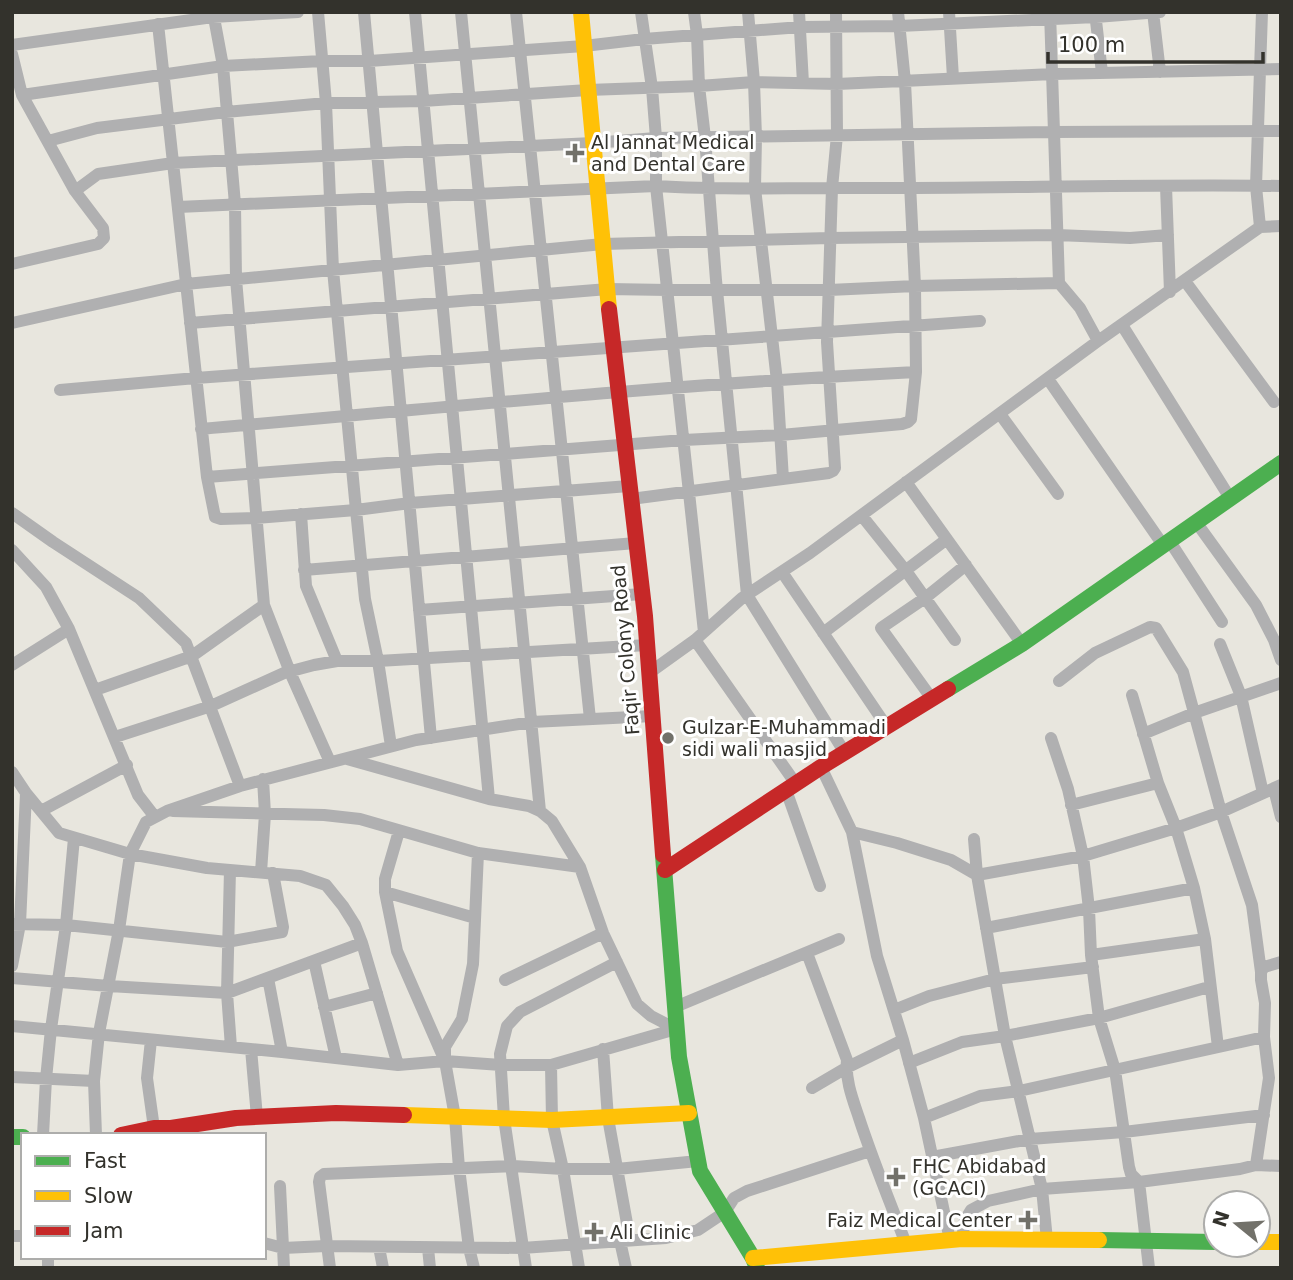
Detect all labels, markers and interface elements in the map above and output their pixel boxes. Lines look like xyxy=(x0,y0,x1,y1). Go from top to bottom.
scale bar xyxy=(1048,21,1263,65)
text: 100 m xyxy=(1058,33,1125,57)
place label: Al Jannat Medical and Dental Care xyxy=(591,131,755,175)
marker: Al Jannat Medical and Dental Care xyxy=(565,143,585,163)
street label: Faqir Colony Road xyxy=(607,564,643,736)
place label: Gulzar-E-Muhammadi sidi wali masjid xyxy=(682,716,886,760)
marker: Gulzar-E-Muhammadi sidi wali masjid xyxy=(660,730,676,746)
legend xyxy=(21,1133,266,1259)
text: Fast xyxy=(84,1149,126,1173)
place label: FHC Abidabad (GCACI) xyxy=(912,1155,1046,1199)
marker: FHC Abidabad (GCACI) xyxy=(886,1167,906,1187)
text: Slow xyxy=(84,1184,133,1208)
north arrow xyxy=(1202,1189,1272,1259)
text: N xyxy=(1208,1208,1234,1230)
place label: Faiz Medical Center xyxy=(827,1209,1012,1231)
marker: Faiz Medical Center xyxy=(1018,1210,1038,1230)
text: Jam xyxy=(82,1219,124,1243)
place label: Ali Clinic xyxy=(610,1221,691,1243)
marker: Ali Clinic xyxy=(584,1222,604,1242)

